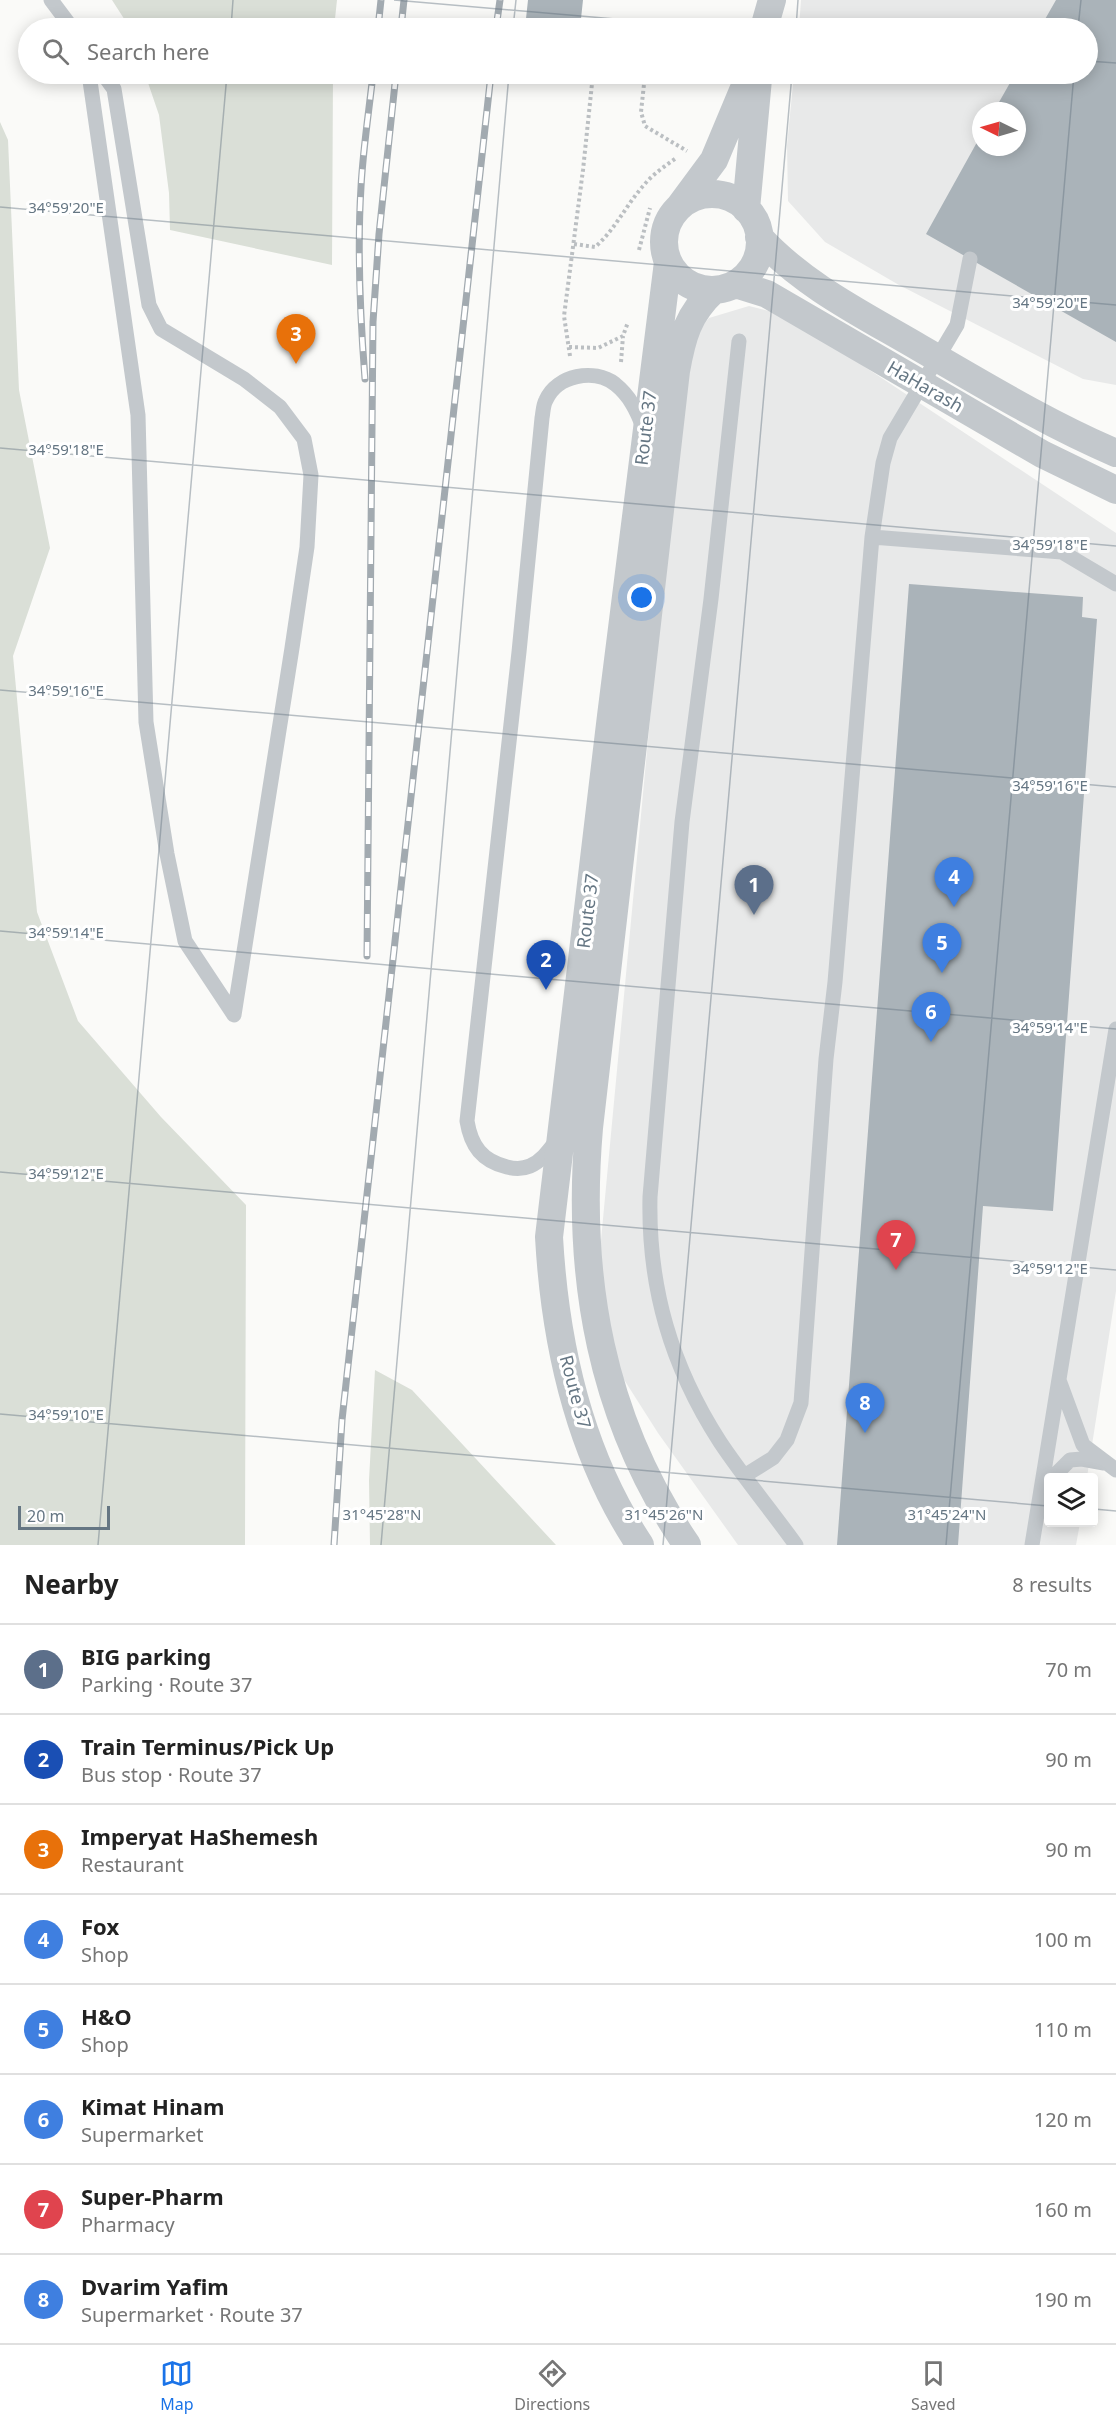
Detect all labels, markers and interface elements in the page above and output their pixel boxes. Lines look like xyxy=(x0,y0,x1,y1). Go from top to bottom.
search box xyxy=(18,18,1098,84)
icon: search xyxy=(39,35,72,68)
text: Search here xyxy=(87,36,209,66)
north arrow xyxy=(972,102,1026,156)
text: 34°59'20"E xyxy=(28,197,104,217)
text: 34°59'20"E xyxy=(1012,292,1088,312)
pin: 3 xyxy=(276,314,316,364)
street label: HaHarash xyxy=(883,355,968,417)
street label: Route 37 xyxy=(629,389,661,467)
text: 34°59'18"E xyxy=(28,439,104,459)
text: 34°59'18"E xyxy=(1012,534,1088,554)
your location xyxy=(627,583,656,612)
text: 34°59'16"E xyxy=(28,680,104,700)
text: 34°59'16"E xyxy=(1012,775,1088,795)
pin: 4 xyxy=(934,858,974,907)
pin: 1 xyxy=(734,866,774,915)
street label: Route 37 xyxy=(571,872,603,950)
text: 34°59'14"E xyxy=(28,922,104,942)
pin: 5 xyxy=(922,924,962,973)
pin: 2 xyxy=(526,940,566,990)
pin: 6 xyxy=(912,992,950,1042)
text: 34°59'14"E xyxy=(1012,1017,1088,1037)
text: 34°59'12"E xyxy=(28,1163,104,1183)
pin: 7 xyxy=(876,1220,916,1270)
text: 34°59'12"E xyxy=(1012,1258,1088,1278)
street label: Route 37 xyxy=(555,1352,597,1431)
pin: 8 xyxy=(846,1384,884,1433)
text: 34°59'10"E xyxy=(28,1404,104,1424)
map controls xyxy=(1044,1473,1098,1527)
button: layers xyxy=(1044,1473,1098,1527)
scale bar xyxy=(18,1503,110,1530)
text: 31°45'28"N xyxy=(343,1504,421,1524)
text: 31°45'26"N xyxy=(625,1504,703,1524)
text: 31°45'24"N xyxy=(908,1504,986,1524)
text: 20 m xyxy=(27,1505,64,1527)
text: Nearby xyxy=(24,1566,119,1602)
text: 8 results xyxy=(1012,1571,1092,1598)
text: BIG parking xyxy=(81,1641,211,1671)
text: 1 xyxy=(38,1656,49,1683)
text: 70 m xyxy=(1045,1656,1092,1683)
text: Parking · Route 37 xyxy=(81,1671,252,1698)
text: Train Terminus/Pick Up xyxy=(81,1731,334,1761)
text: 2 xyxy=(38,1746,49,1773)
text: 90 m xyxy=(1045,1746,1092,1773)
text: Bus stop · Route 37 xyxy=(81,1761,262,1788)
text: Imperyat HaShemesh xyxy=(81,1821,318,1851)
text: 3 xyxy=(38,1836,49,1863)
text: 90 m xyxy=(1045,1836,1092,1863)
text: Restaurant xyxy=(81,1851,184,1878)
text: Fox xyxy=(81,1911,119,1941)
text: 4 xyxy=(38,1926,49,1953)
text: 100 m xyxy=(1034,1926,1092,1953)
text: Shop xyxy=(81,1941,129,1968)
text: H&O xyxy=(81,2001,132,2031)
text: 5 xyxy=(38,2016,49,2043)
text: 110 m xyxy=(1034,2016,1092,2043)
text: Shop xyxy=(81,2031,129,2058)
text: Kimat Hinam xyxy=(81,2091,224,2121)
text: 6 xyxy=(38,2106,49,2133)
text: 120 m xyxy=(1034,2106,1092,2133)
text: Supermarket xyxy=(81,2121,204,2148)
text: Super-Pharm xyxy=(81,2181,224,2211)
text: 7 xyxy=(38,2196,49,2223)
text: 160 m xyxy=(1034,2196,1092,2223)
text: Pharmacy xyxy=(81,2211,175,2238)
text: Dvarim Yafim xyxy=(81,2271,229,2301)
text: 8 xyxy=(38,2286,49,2313)
text: 190 m xyxy=(1034,2286,1092,2313)
text: Supermarket · Route 37 xyxy=(81,2301,303,2328)
tab: Map xyxy=(160,2357,194,2415)
tab: Directions xyxy=(514,2357,590,2415)
tab: Saved xyxy=(911,2357,956,2415)

